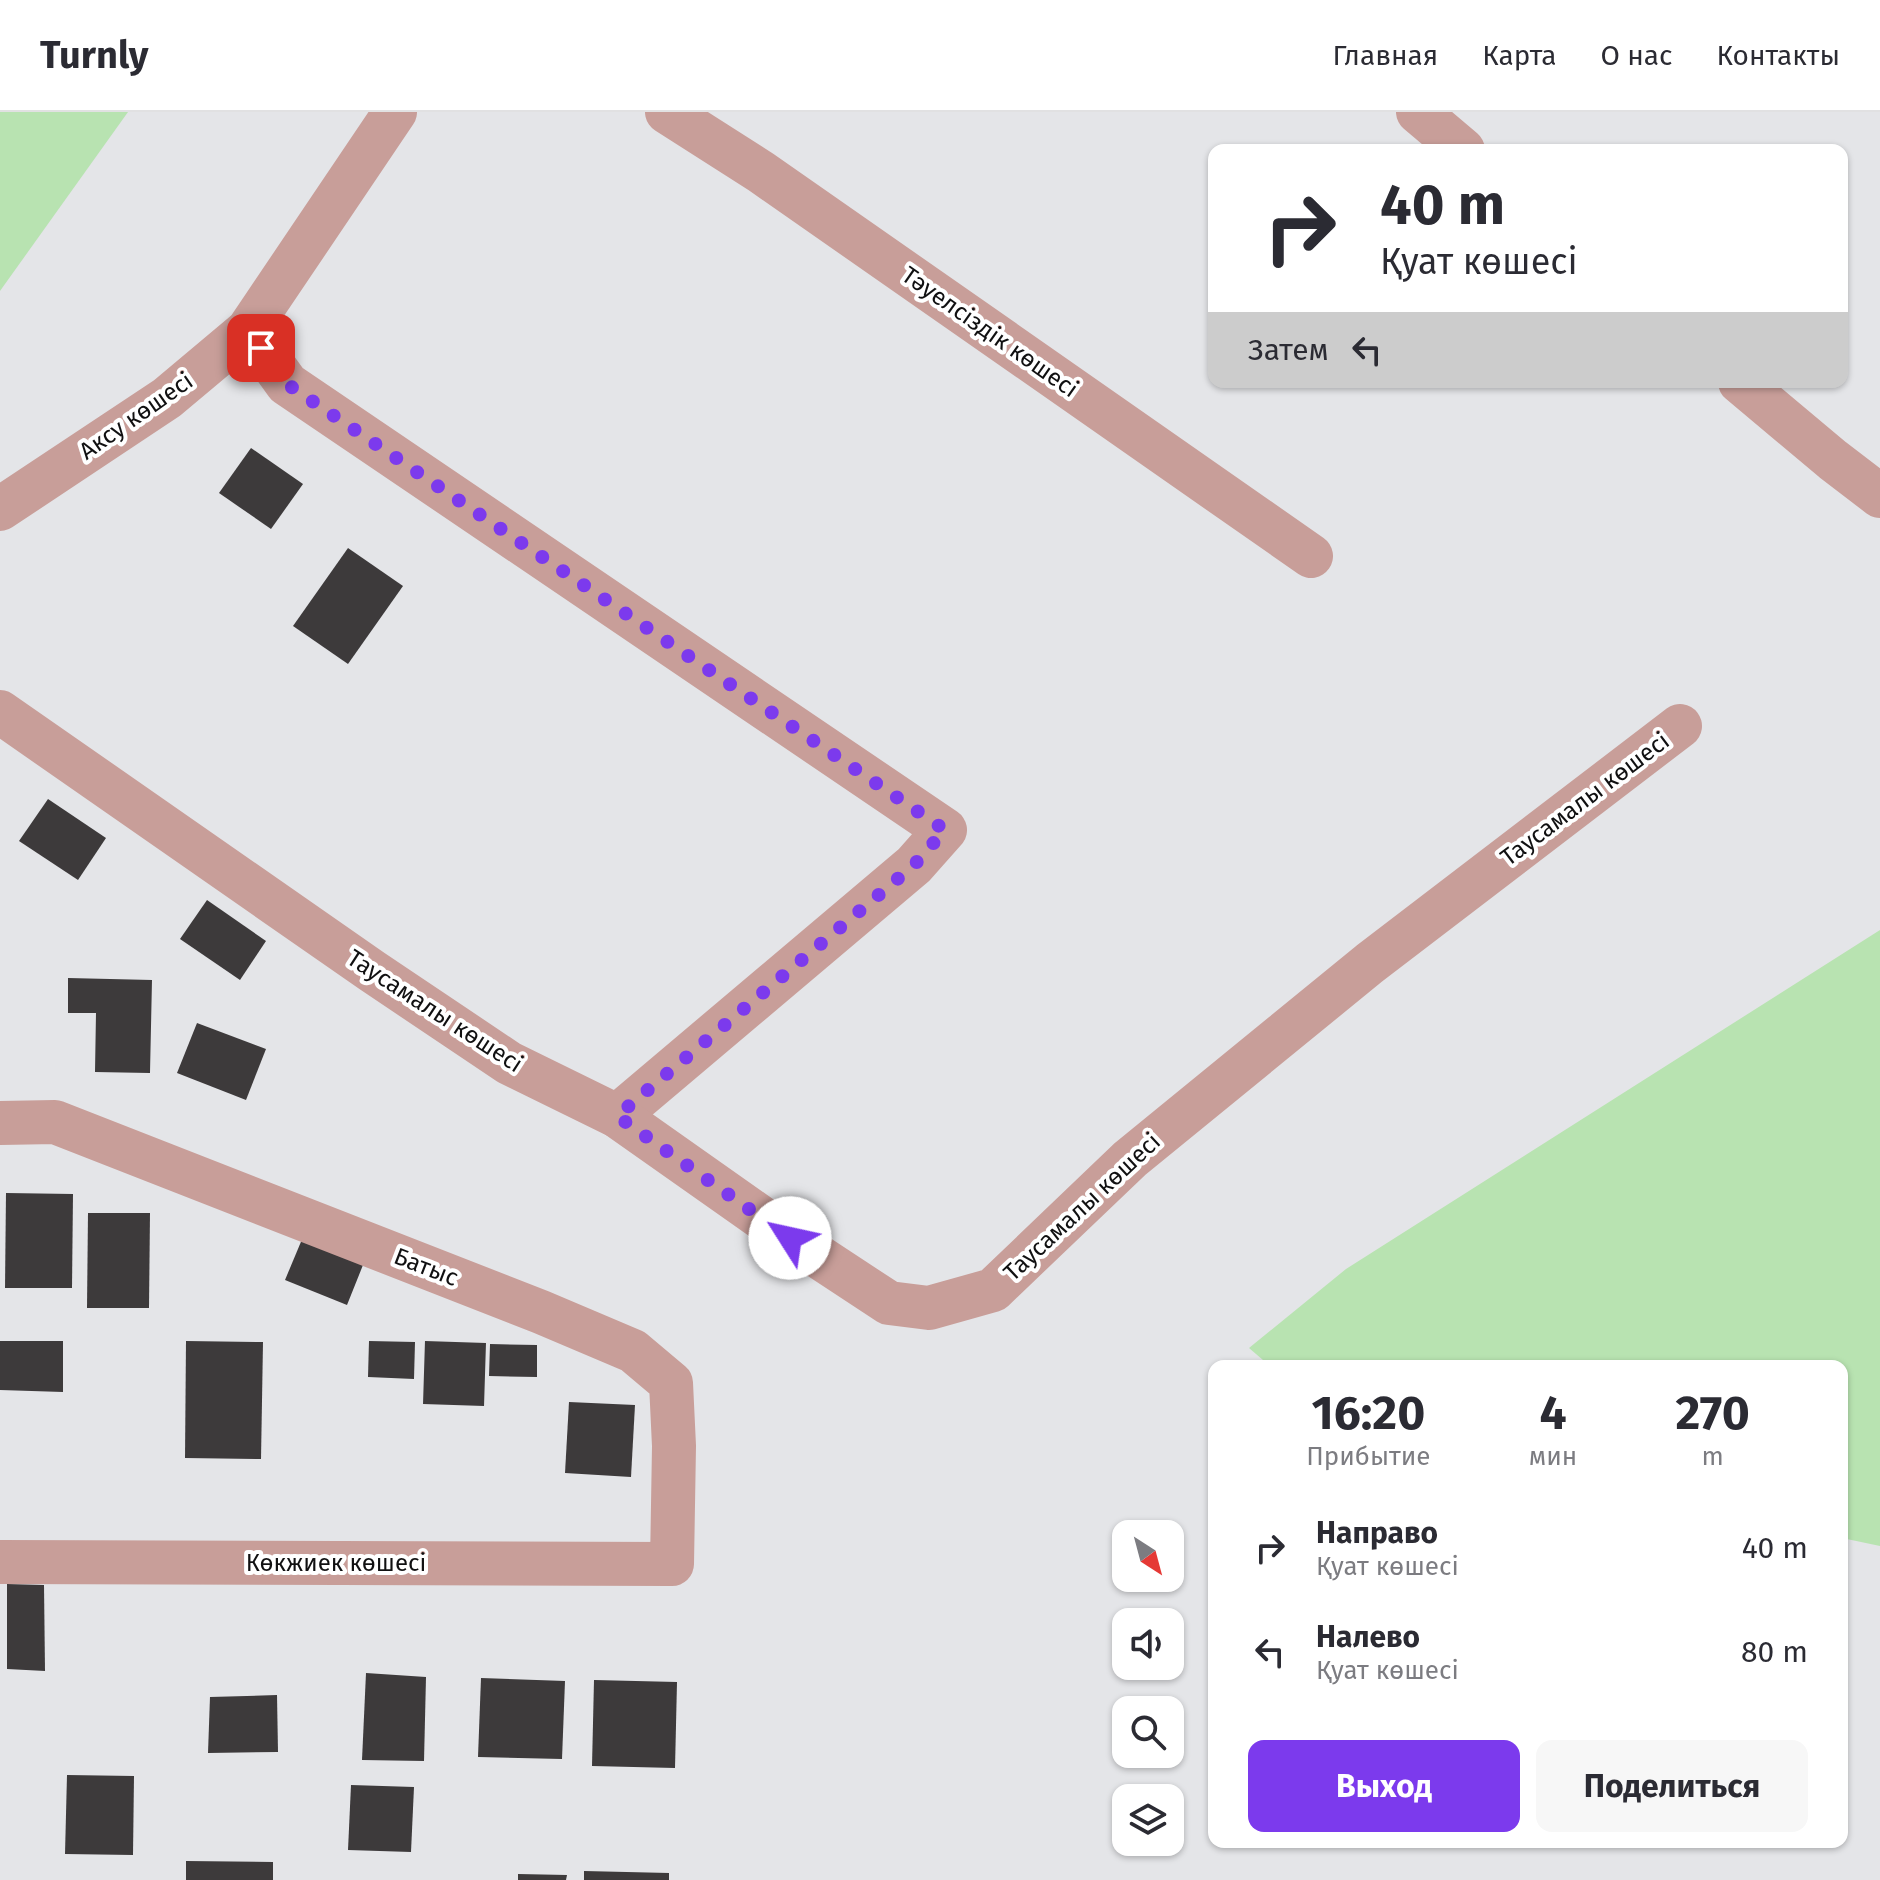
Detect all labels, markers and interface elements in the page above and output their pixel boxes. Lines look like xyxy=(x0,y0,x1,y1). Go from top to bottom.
text: Turnly xyxy=(40,32,149,78)
text: Главная xyxy=(1332,39,1438,72)
text: Карта xyxy=(1482,39,1556,72)
text: О нас xyxy=(1600,39,1672,72)
text: Контакты xyxy=(1716,39,1840,72)
text: 40 m xyxy=(1380,172,1505,239)
icon: right xyxy=(1248,176,1352,280)
text: Қуат көшесі xyxy=(1380,240,1578,284)
street label: Тәуелсіздік көшесі xyxy=(897,261,1083,403)
pin xyxy=(227,314,295,382)
icon: arrive xyxy=(239,326,283,370)
icon: left xyxy=(1345,328,1389,372)
text: Затем xyxy=(1248,332,1329,368)
street label: Аксу көшесі xyxy=(74,367,198,465)
street label: Таусамалы көшесі xyxy=(1495,727,1675,871)
street label: Таусамалы көшесі xyxy=(342,944,528,1078)
street label: Таусамалы көшесі xyxy=(998,1127,1166,1287)
position arrow xyxy=(748,1196,832,1280)
street label: Батыс xyxy=(390,1242,462,1292)
text: 16:20 xyxy=(1311,1384,1425,1442)
text: 4 xyxy=(1539,1384,1567,1442)
text: 270 xyxy=(1675,1384,1750,1442)
text: Прибытие xyxy=(1306,1441,1430,1472)
text: мин xyxy=(1529,1441,1577,1472)
text: m xyxy=(1701,1441,1724,1472)
text: Направо xyxy=(1316,1515,1438,1551)
north arrow xyxy=(1112,1520,1184,1592)
map controls xyxy=(1112,1520,1184,1856)
icon: right xyxy=(1248,1526,1292,1570)
text: 40 m xyxy=(1742,1530,1808,1566)
street label: Көкжиек көшесі xyxy=(246,1549,426,1577)
text: Қуат көшесі xyxy=(1316,1551,1459,1582)
button: sound xyxy=(1112,1608,1184,1680)
text: Налево xyxy=(1316,1619,1420,1655)
icon: left xyxy=(1248,1630,1292,1674)
text: 80 m xyxy=(1741,1634,1808,1670)
text: Қуат көшесі xyxy=(1316,1655,1459,1686)
button: search xyxy=(1112,1696,1184,1768)
button: Выход xyxy=(1248,1740,1520,1832)
button: Поделиться xyxy=(1536,1740,1808,1832)
button: layers xyxy=(1112,1784,1184,1856)

